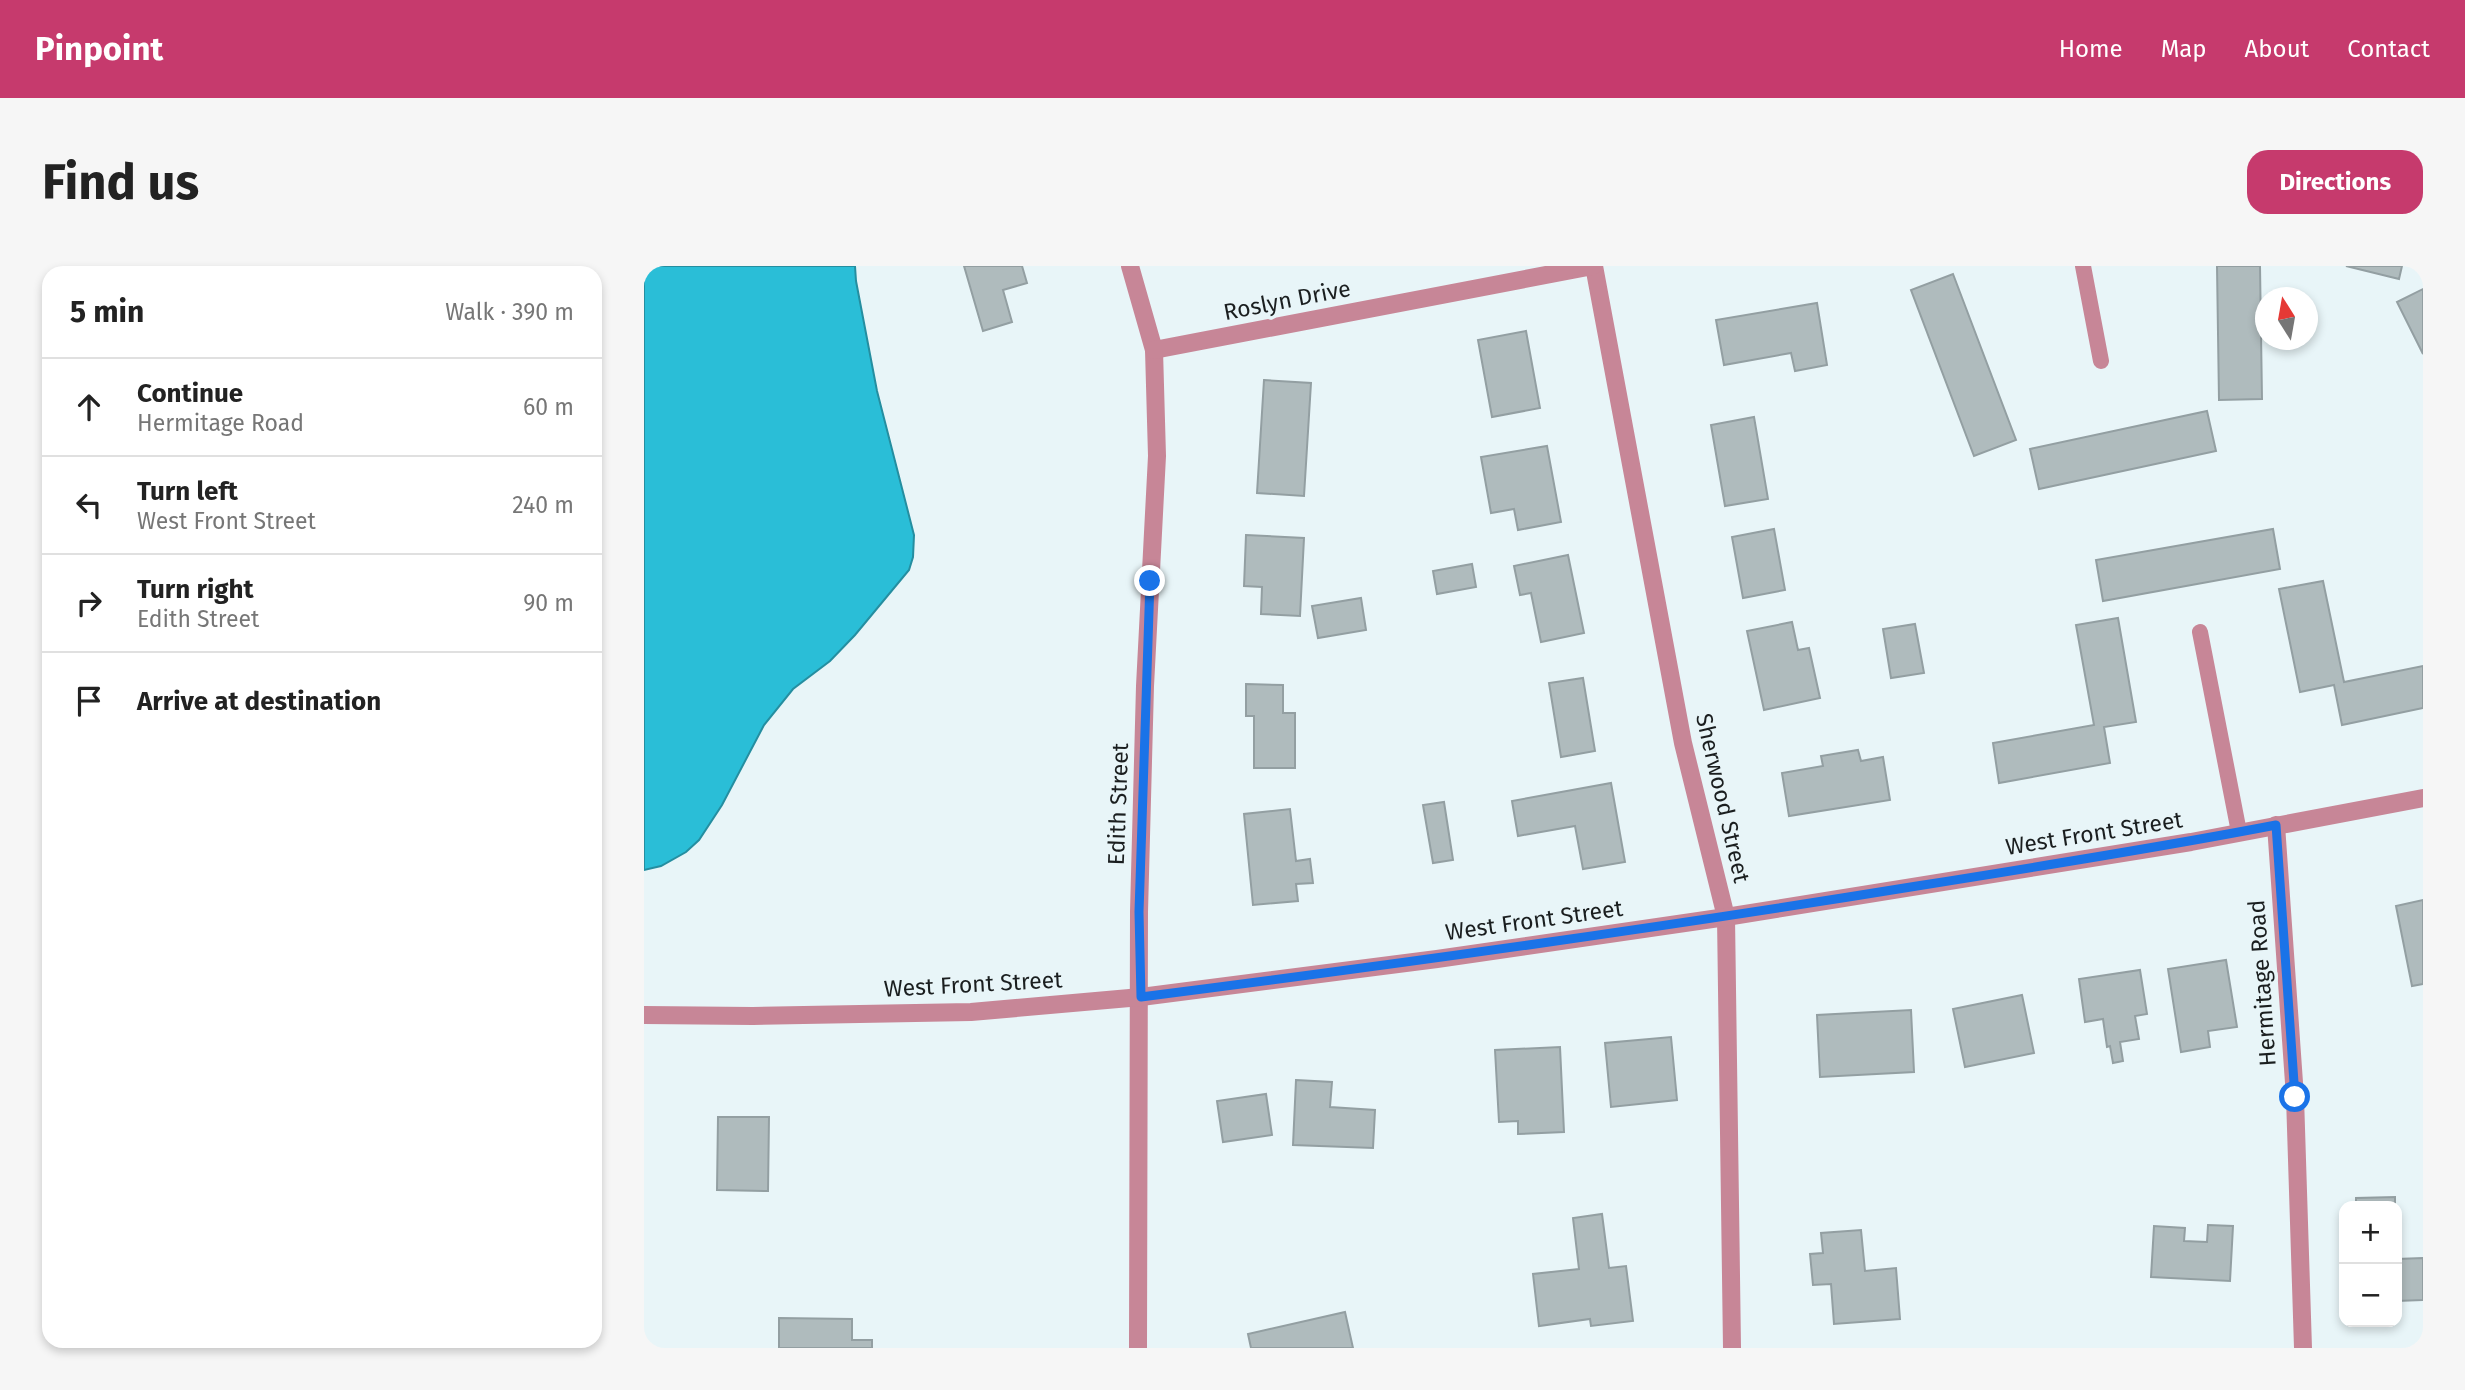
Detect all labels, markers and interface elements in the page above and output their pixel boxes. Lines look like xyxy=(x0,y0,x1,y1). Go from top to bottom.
text: Pinpoint xyxy=(35,29,163,69)
text: Home xyxy=(2059,35,2123,63)
text: Map xyxy=(2161,35,2207,63)
text: About xyxy=(2245,35,2309,63)
text: Contact xyxy=(2347,35,2430,63)
button: Directions xyxy=(2247,150,2423,214)
text: Find us xyxy=(42,153,199,212)
street label: Roslyn Drive xyxy=(1221,274,1353,326)
north arrow xyxy=(2255,287,2318,350)
text: 5 min xyxy=(70,294,144,330)
text: Walk · 390 m xyxy=(445,298,574,326)
text: Continue xyxy=(137,378,243,409)
icon: ahead xyxy=(70,388,108,426)
text: 60 m xyxy=(523,393,574,421)
text: Hermitage Road xyxy=(137,409,304,437)
text: Turn left xyxy=(137,476,238,507)
icon: left xyxy=(70,486,108,524)
text: 240 m xyxy=(512,491,574,519)
text: West Front Street xyxy=(137,507,316,535)
route end xyxy=(1134,565,1165,596)
text: Turn right xyxy=(137,574,254,605)
icon: right xyxy=(70,584,108,622)
text: 90 m xyxy=(523,589,574,617)
text: Edith Street xyxy=(137,605,259,633)
icon: arrive xyxy=(70,682,108,720)
text: Arrive at destination xyxy=(137,686,381,717)
street label: Sherwood Street xyxy=(1690,711,1756,886)
street label: Edith Street xyxy=(1102,742,1134,866)
street label: West Front Street xyxy=(2003,805,2185,861)
street label: West Front Street xyxy=(1444,894,1625,946)
street label: Hermitage Road xyxy=(2242,899,2282,1067)
street label: West Front Street xyxy=(883,965,1064,1003)
route start xyxy=(2279,1081,2310,1112)
map controls xyxy=(2339,1201,2402,1327)
button: + xyxy=(2339,1201,2402,1264)
button: − xyxy=(2339,1264,2402,1327)

